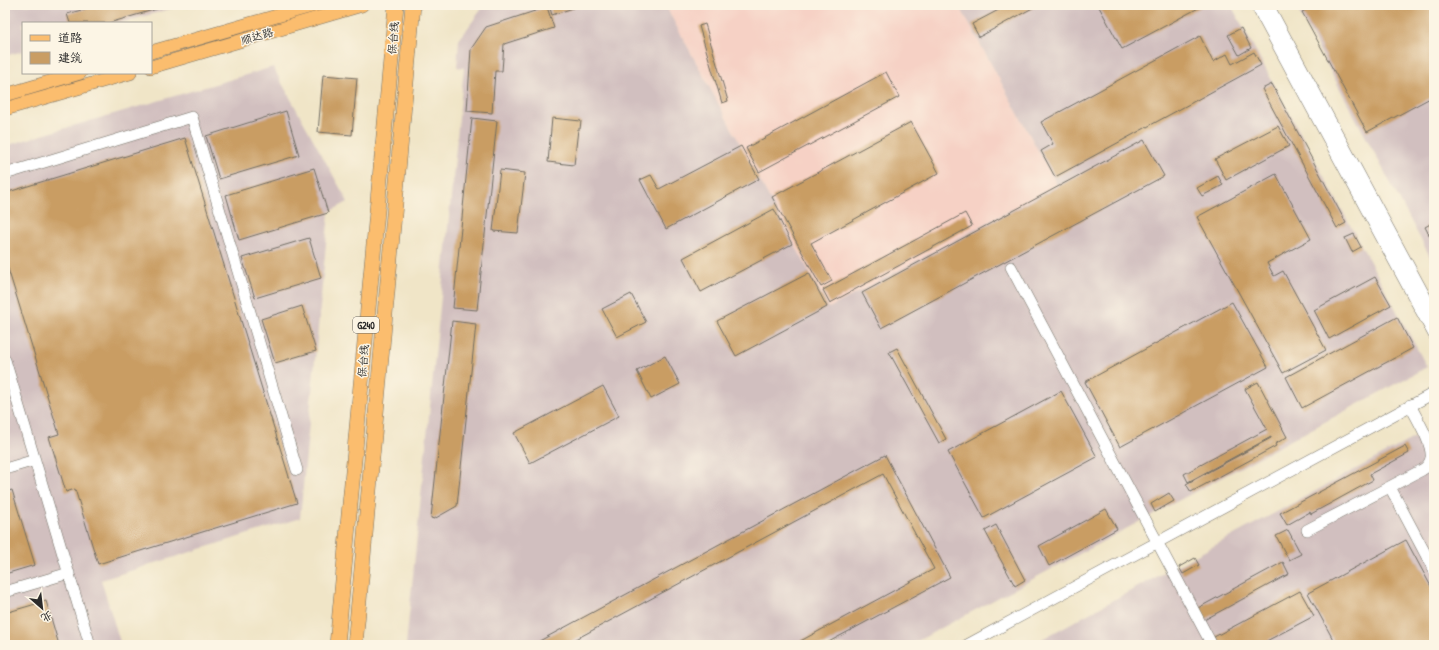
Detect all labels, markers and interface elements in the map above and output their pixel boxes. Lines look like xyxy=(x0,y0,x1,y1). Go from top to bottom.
street label: 保台线 xyxy=(385,21,401,55)
legend xyxy=(22,22,152,74)
street label: 顺达路 xyxy=(239,25,275,47)
text: 道路 xyxy=(58,29,82,46)
text: 建筑 xyxy=(58,49,82,66)
road number: G240 xyxy=(353,317,379,333)
street label: 保台线 xyxy=(355,344,371,378)
north arrow xyxy=(22,588,62,628)
text: 北 xyxy=(39,608,55,626)

